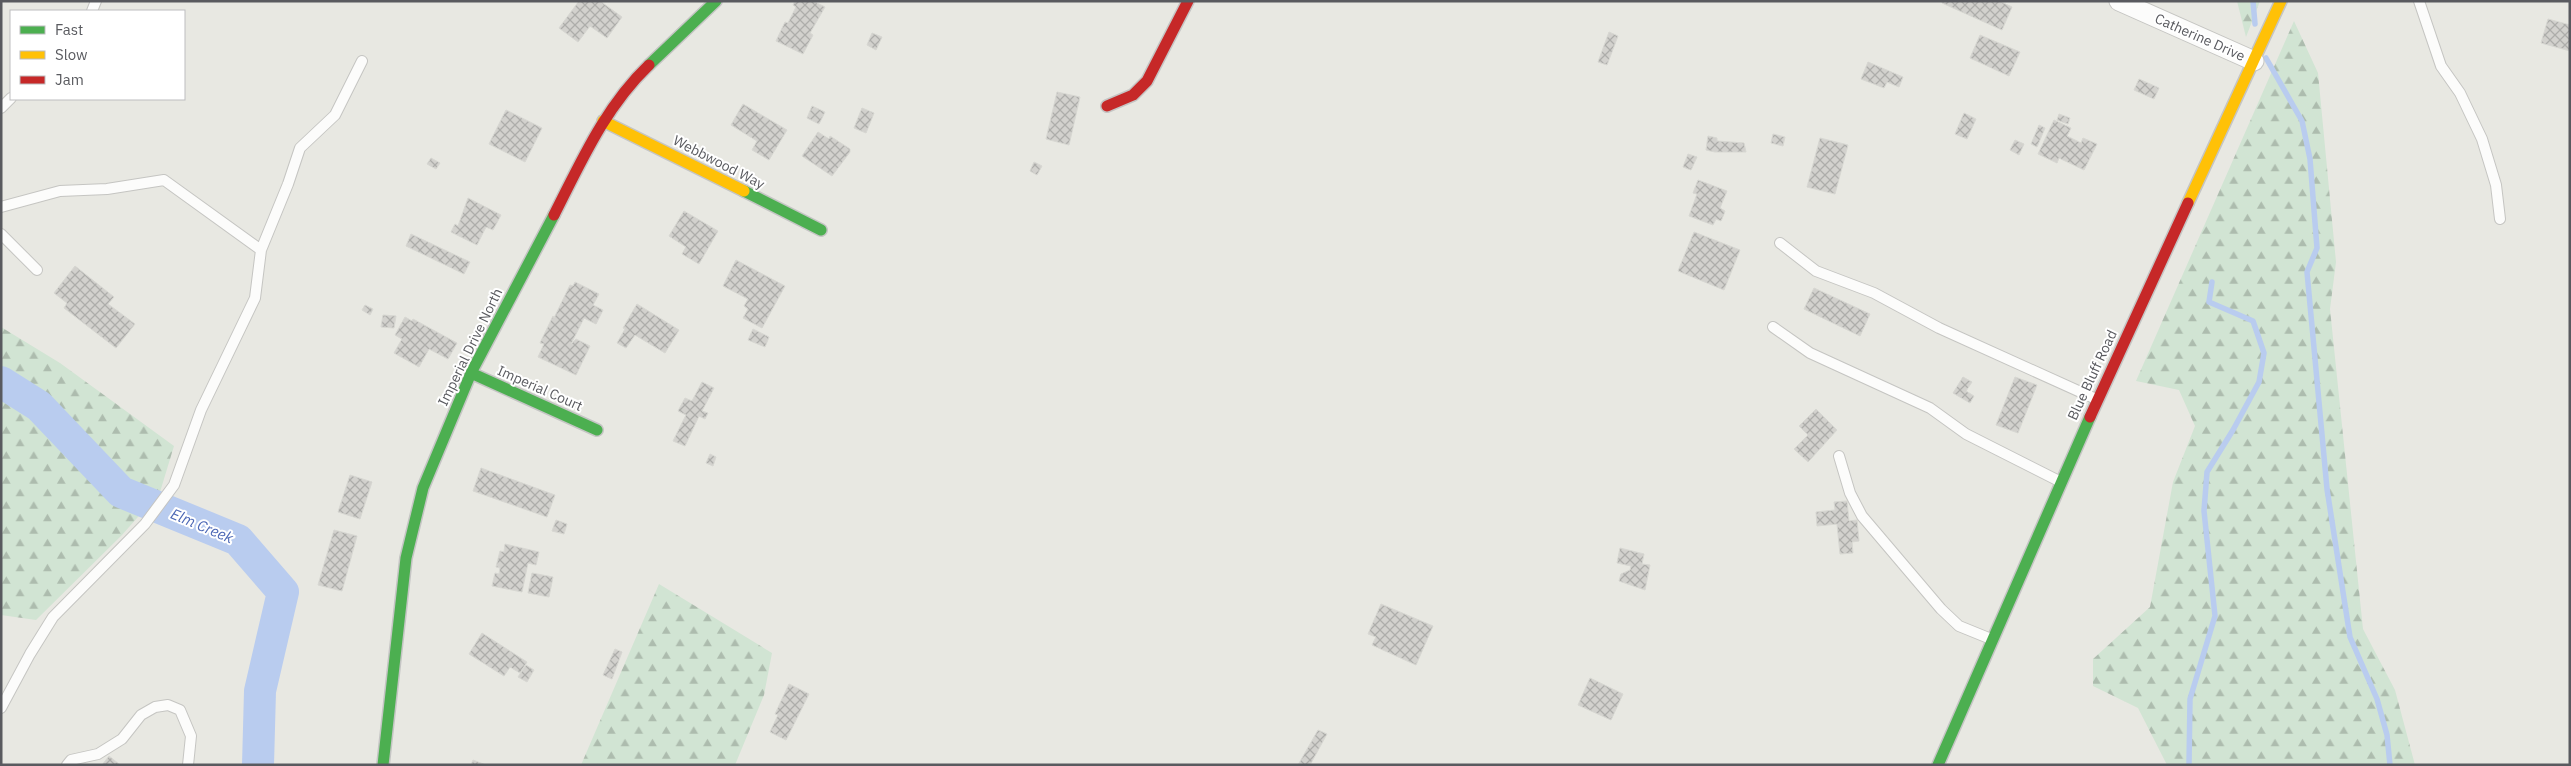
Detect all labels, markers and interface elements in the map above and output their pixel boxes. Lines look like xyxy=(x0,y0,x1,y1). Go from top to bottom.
street label: Catherine Drive xyxy=(2152,9,2248,65)
legend xyxy=(10,10,185,100)
text: Fast xyxy=(55,20,83,39)
text: Slow xyxy=(55,45,88,64)
text: Jam xyxy=(55,70,84,89)
street label: Webbwood Way xyxy=(670,131,768,193)
street label: Imperial Drive North xyxy=(434,285,506,409)
street label: Blue Bluff Road xyxy=(2063,327,2121,423)
street label: Imperial Court xyxy=(495,361,586,415)
water label: Elm Creek xyxy=(168,504,237,547)

